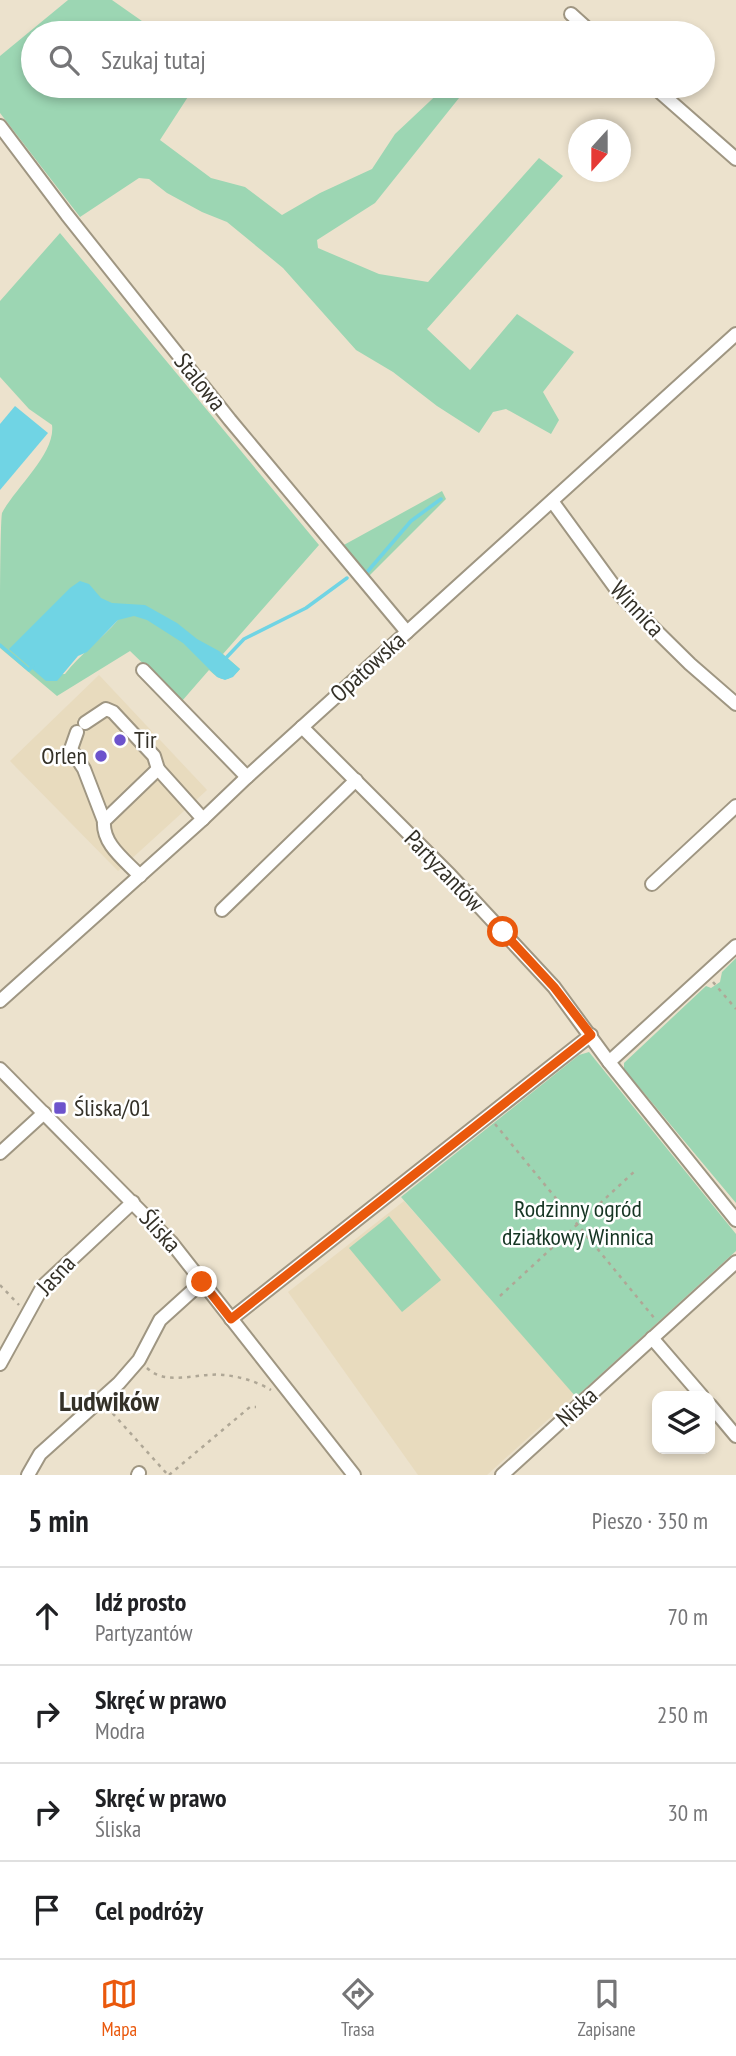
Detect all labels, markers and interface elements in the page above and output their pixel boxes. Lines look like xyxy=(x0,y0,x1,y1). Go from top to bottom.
search box xyxy=(21,21,715,98)
icon: search xyxy=(45,41,83,79)
text: Szukaj tutaj xyxy=(101,43,206,76)
north arrow xyxy=(568,119,631,182)
street label: Stalowa xyxy=(168,346,233,417)
street label: Winnica xyxy=(604,574,671,643)
street label: Opatowska xyxy=(323,625,412,709)
place label: Tir xyxy=(134,724,157,755)
marker: Tir xyxy=(112,732,128,748)
place label: Orlen xyxy=(41,740,87,771)
marker: Orlen xyxy=(93,748,109,764)
street label: Partyzantów xyxy=(398,823,491,919)
route start xyxy=(487,916,518,947)
place label: Śliska/01 xyxy=(74,1092,151,1123)
marker: Śliska/01 xyxy=(52,1100,68,1116)
park label: Rodzinny ogród działkowy Winnica xyxy=(502,1193,654,1252)
street label: Śliska xyxy=(133,1202,188,1259)
street label: Jasna xyxy=(29,1248,82,1302)
route end xyxy=(186,1266,217,1297)
street label: Niska xyxy=(550,1380,604,1433)
district label: Ludwików xyxy=(59,1382,159,1419)
map controls xyxy=(652,1391,715,1454)
button: layers xyxy=(652,1391,715,1454)
text: 5 min xyxy=(28,1501,89,1540)
text: Pieszo · 350 m xyxy=(592,1506,708,1535)
text: Idź prosto xyxy=(95,1585,186,1618)
icon: ahead xyxy=(28,1597,66,1635)
text: 70 m xyxy=(667,1602,708,1631)
text: Partyzantów xyxy=(95,1618,193,1647)
text: Skręć w prawo xyxy=(95,1683,226,1716)
icon: right xyxy=(28,1695,66,1733)
text: 250 m xyxy=(657,1700,708,1729)
text: Modra xyxy=(95,1716,145,1745)
text: Skręć w prawo xyxy=(95,1781,226,1814)
icon: right xyxy=(28,1793,66,1831)
text: 30 m xyxy=(667,1798,708,1827)
text: Śliska xyxy=(95,1814,141,1843)
icon: arrive xyxy=(28,1891,66,1929)
text: Cel podróży xyxy=(95,1894,203,1927)
tab: Mapa xyxy=(100,1975,138,2041)
tab: Trasa xyxy=(339,1975,377,2041)
tab: Zapisane xyxy=(577,1975,636,2041)

